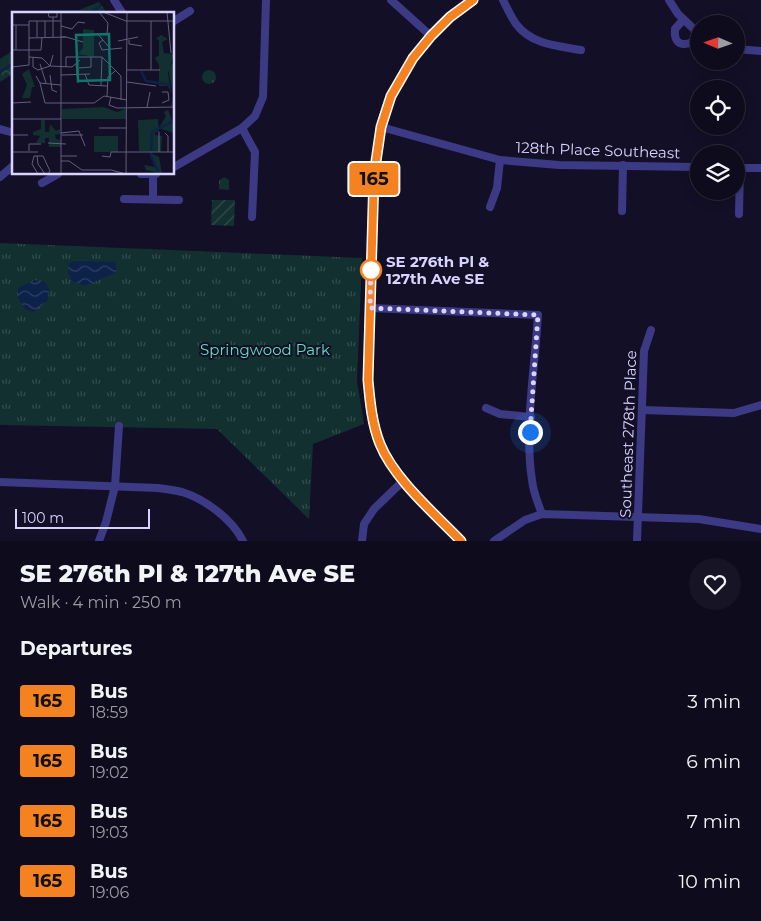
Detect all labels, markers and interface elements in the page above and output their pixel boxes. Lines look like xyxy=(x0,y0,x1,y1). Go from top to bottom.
inset map xyxy=(12,12,175,175)
north arrow xyxy=(690,15,745,70)
map controls xyxy=(690,15,745,200)
button: locate xyxy=(690,80,745,135)
street label: 128th Place Southeast xyxy=(515,138,681,162)
button: layers xyxy=(690,145,745,200)
line badge: 165 xyxy=(345,163,403,195)
text: 165 xyxy=(359,168,389,190)
place label: SE 276th Pl & 127th Ave SE xyxy=(386,252,489,288)
marker: SE 276th Pl & 127th Ave SE xyxy=(360,259,382,281)
park label: Springwood Park xyxy=(200,340,330,359)
street label: Southeast 278th Place xyxy=(616,350,640,518)
your location xyxy=(518,420,543,445)
scale bar xyxy=(15,506,150,529)
text: 100 m xyxy=(22,509,64,527)
button: heart xyxy=(689,558,741,610)
text: SE 276th Pl & 127th Ave SE xyxy=(20,559,355,588)
text: Walk · 4 min · 250 m xyxy=(20,593,182,612)
text: Departures xyxy=(20,637,132,660)
text: Bus xyxy=(90,680,128,703)
text: 165 xyxy=(33,690,62,712)
text: 3 min xyxy=(687,690,741,713)
text: 18:59 xyxy=(90,703,128,722)
text: Bus xyxy=(90,740,128,763)
text: 165 xyxy=(33,750,62,772)
text: 6 min xyxy=(686,750,741,773)
text: 19:02 xyxy=(90,763,129,782)
text: Bus xyxy=(90,800,128,823)
text: 165 xyxy=(33,810,62,832)
text: 7 min xyxy=(687,810,741,833)
text: 19:03 xyxy=(90,823,128,842)
text: Bus xyxy=(90,860,128,883)
text: 165 xyxy=(33,870,62,892)
text: 10 min xyxy=(678,870,741,893)
text: 19:06 xyxy=(90,883,129,902)

